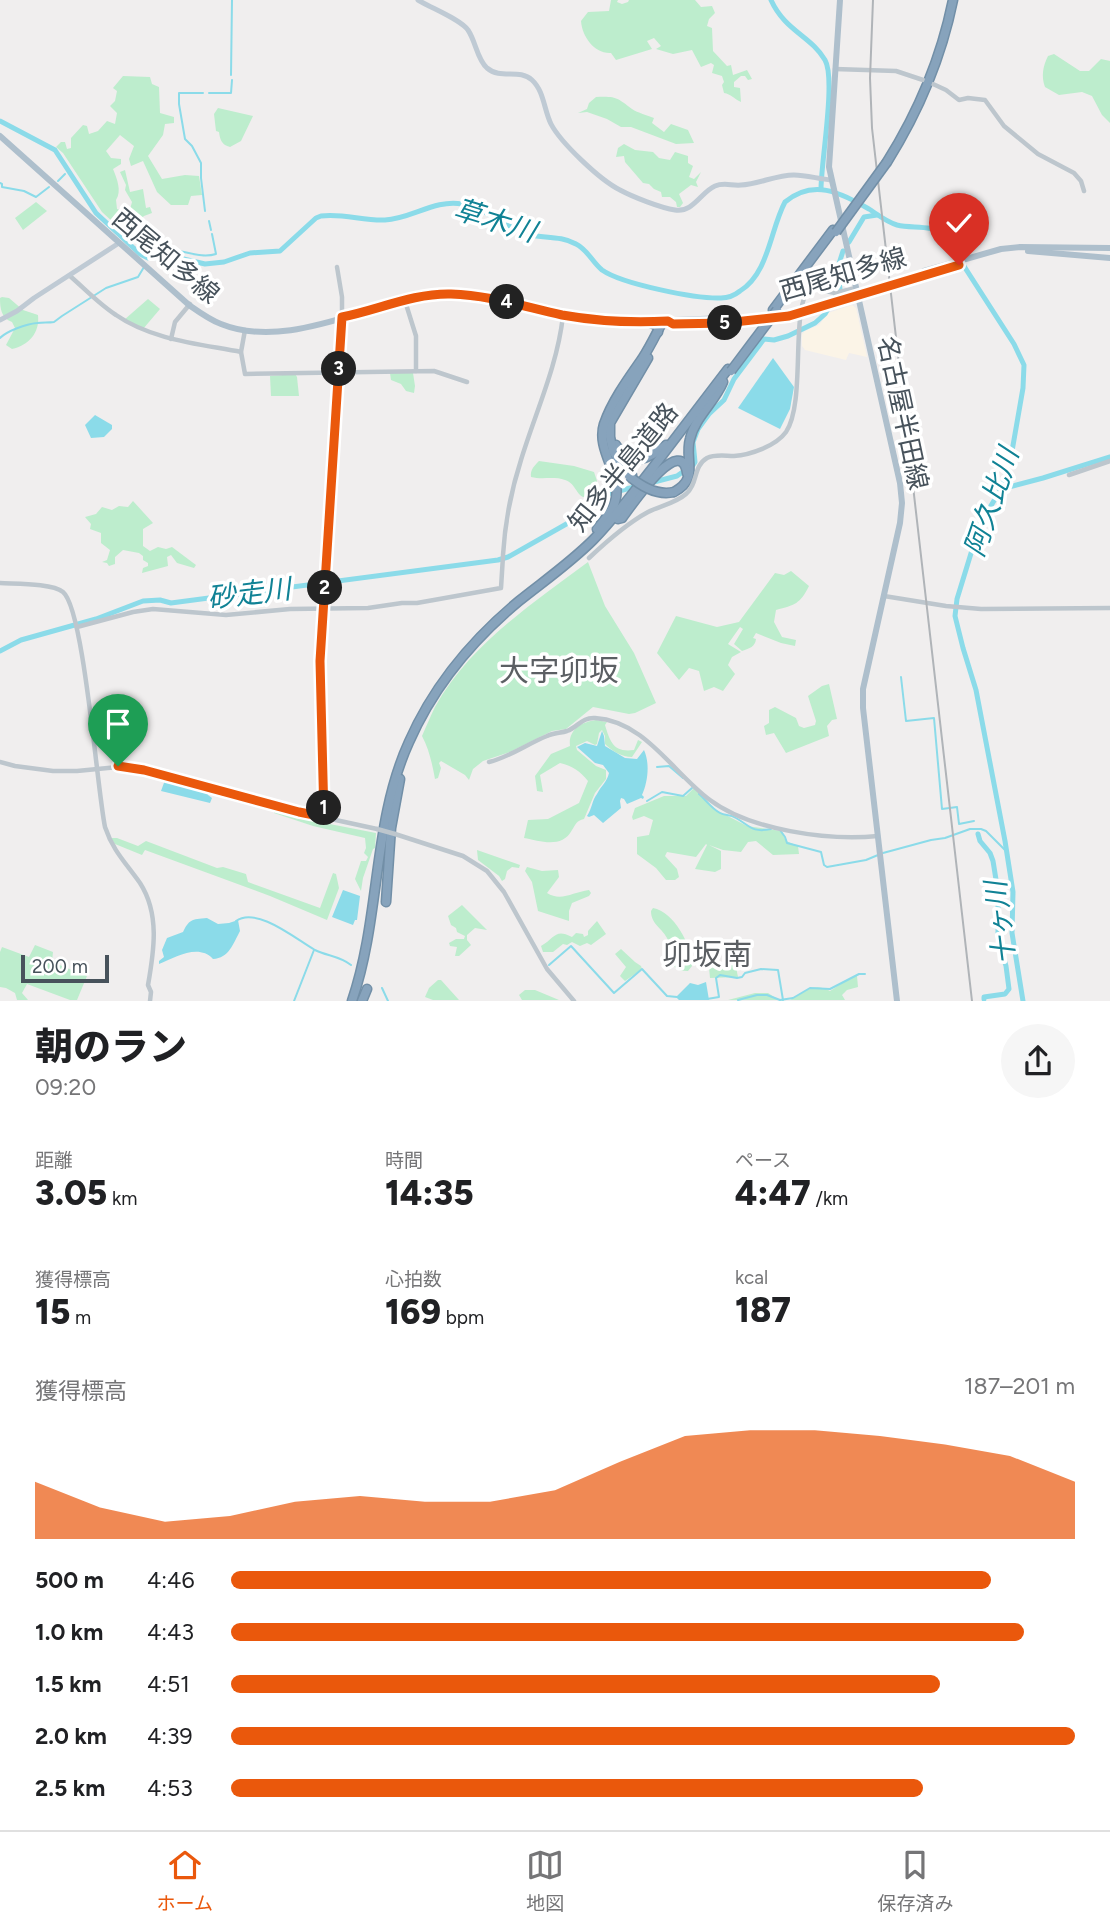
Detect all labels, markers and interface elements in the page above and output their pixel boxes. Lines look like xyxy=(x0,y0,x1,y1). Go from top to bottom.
water label: 草木川 xyxy=(450,191,543,249)
pin xyxy=(929,193,989,265)
street label: 西尾知多線 xyxy=(106,202,226,310)
icon: check xyxy=(940,204,978,242)
street label: 西尾知多線 xyxy=(776,241,910,307)
pin: 4 xyxy=(490,284,524,320)
text: 4 xyxy=(500,290,513,313)
pin: 5 xyxy=(708,306,742,340)
text: 5 xyxy=(719,311,730,334)
street label: 名古屋半田線 xyxy=(871,333,935,493)
pin: 3 xyxy=(322,352,356,386)
text: 3 xyxy=(333,357,344,380)
street label: 知多半島道路 xyxy=(561,396,685,538)
water label: 阿久比川 xyxy=(957,441,1026,560)
pin: 2 xyxy=(308,570,342,606)
water label: 砂走川 xyxy=(205,571,296,615)
text: 2 xyxy=(319,576,330,599)
district label: 大字卯坂 xyxy=(499,652,619,689)
pin xyxy=(88,694,148,766)
icon: arrive xyxy=(99,705,137,743)
pin: 1 xyxy=(306,790,342,826)
text: 1 xyxy=(319,796,328,819)
water label: 十ヶ川 xyxy=(978,876,1022,967)
district label: 卯坂南 xyxy=(662,936,752,973)
scale bar xyxy=(21,952,108,983)
text: 200 m xyxy=(32,955,88,978)
text: 朝のラン xyxy=(35,1024,187,1070)
button: share xyxy=(1001,1024,1075,1098)
text: 09:20 xyxy=(35,1073,96,1101)
text: 距離 xyxy=(35,1149,73,1172)
text: 時間 xyxy=(385,1149,423,1172)
text: ペース xyxy=(735,1149,791,1172)
text: 3.05 xyxy=(35,1172,107,1214)
text: 14:35 xyxy=(385,1172,474,1214)
text: 4:47 xyxy=(735,1172,811,1214)
text: km xyxy=(107,1187,137,1210)
text: /km xyxy=(811,1187,848,1210)
text: kcal xyxy=(735,1266,768,1289)
text: 獲得標高 xyxy=(35,1268,111,1291)
text: 心拍数 xyxy=(385,1268,442,1291)
text: 187 xyxy=(735,1289,791,1331)
text: 15 xyxy=(35,1291,70,1333)
text: 169 xyxy=(385,1291,441,1333)
text: m xyxy=(70,1306,91,1329)
text: bpm xyxy=(441,1306,484,1329)
text: 187–201 m xyxy=(964,1372,1075,1400)
text: 獲得標高 xyxy=(35,1377,127,1405)
text: 500 m xyxy=(35,1566,104,1594)
text: 4:46 xyxy=(147,1566,194,1594)
text: 1.0 km xyxy=(35,1618,103,1646)
text: 4:43 xyxy=(147,1618,194,1646)
text: 1.5 km xyxy=(35,1670,102,1698)
text: 4:51 xyxy=(147,1670,190,1698)
text: 2.0 km xyxy=(35,1722,107,1750)
text: 4:39 xyxy=(147,1722,193,1750)
text: 2.5 km xyxy=(35,1774,105,1802)
text: 4:53 xyxy=(147,1774,193,1802)
tab: ホーム xyxy=(157,1846,213,1915)
tab: 地図 xyxy=(526,1846,564,1915)
tab: 保存済み xyxy=(877,1846,953,1915)

